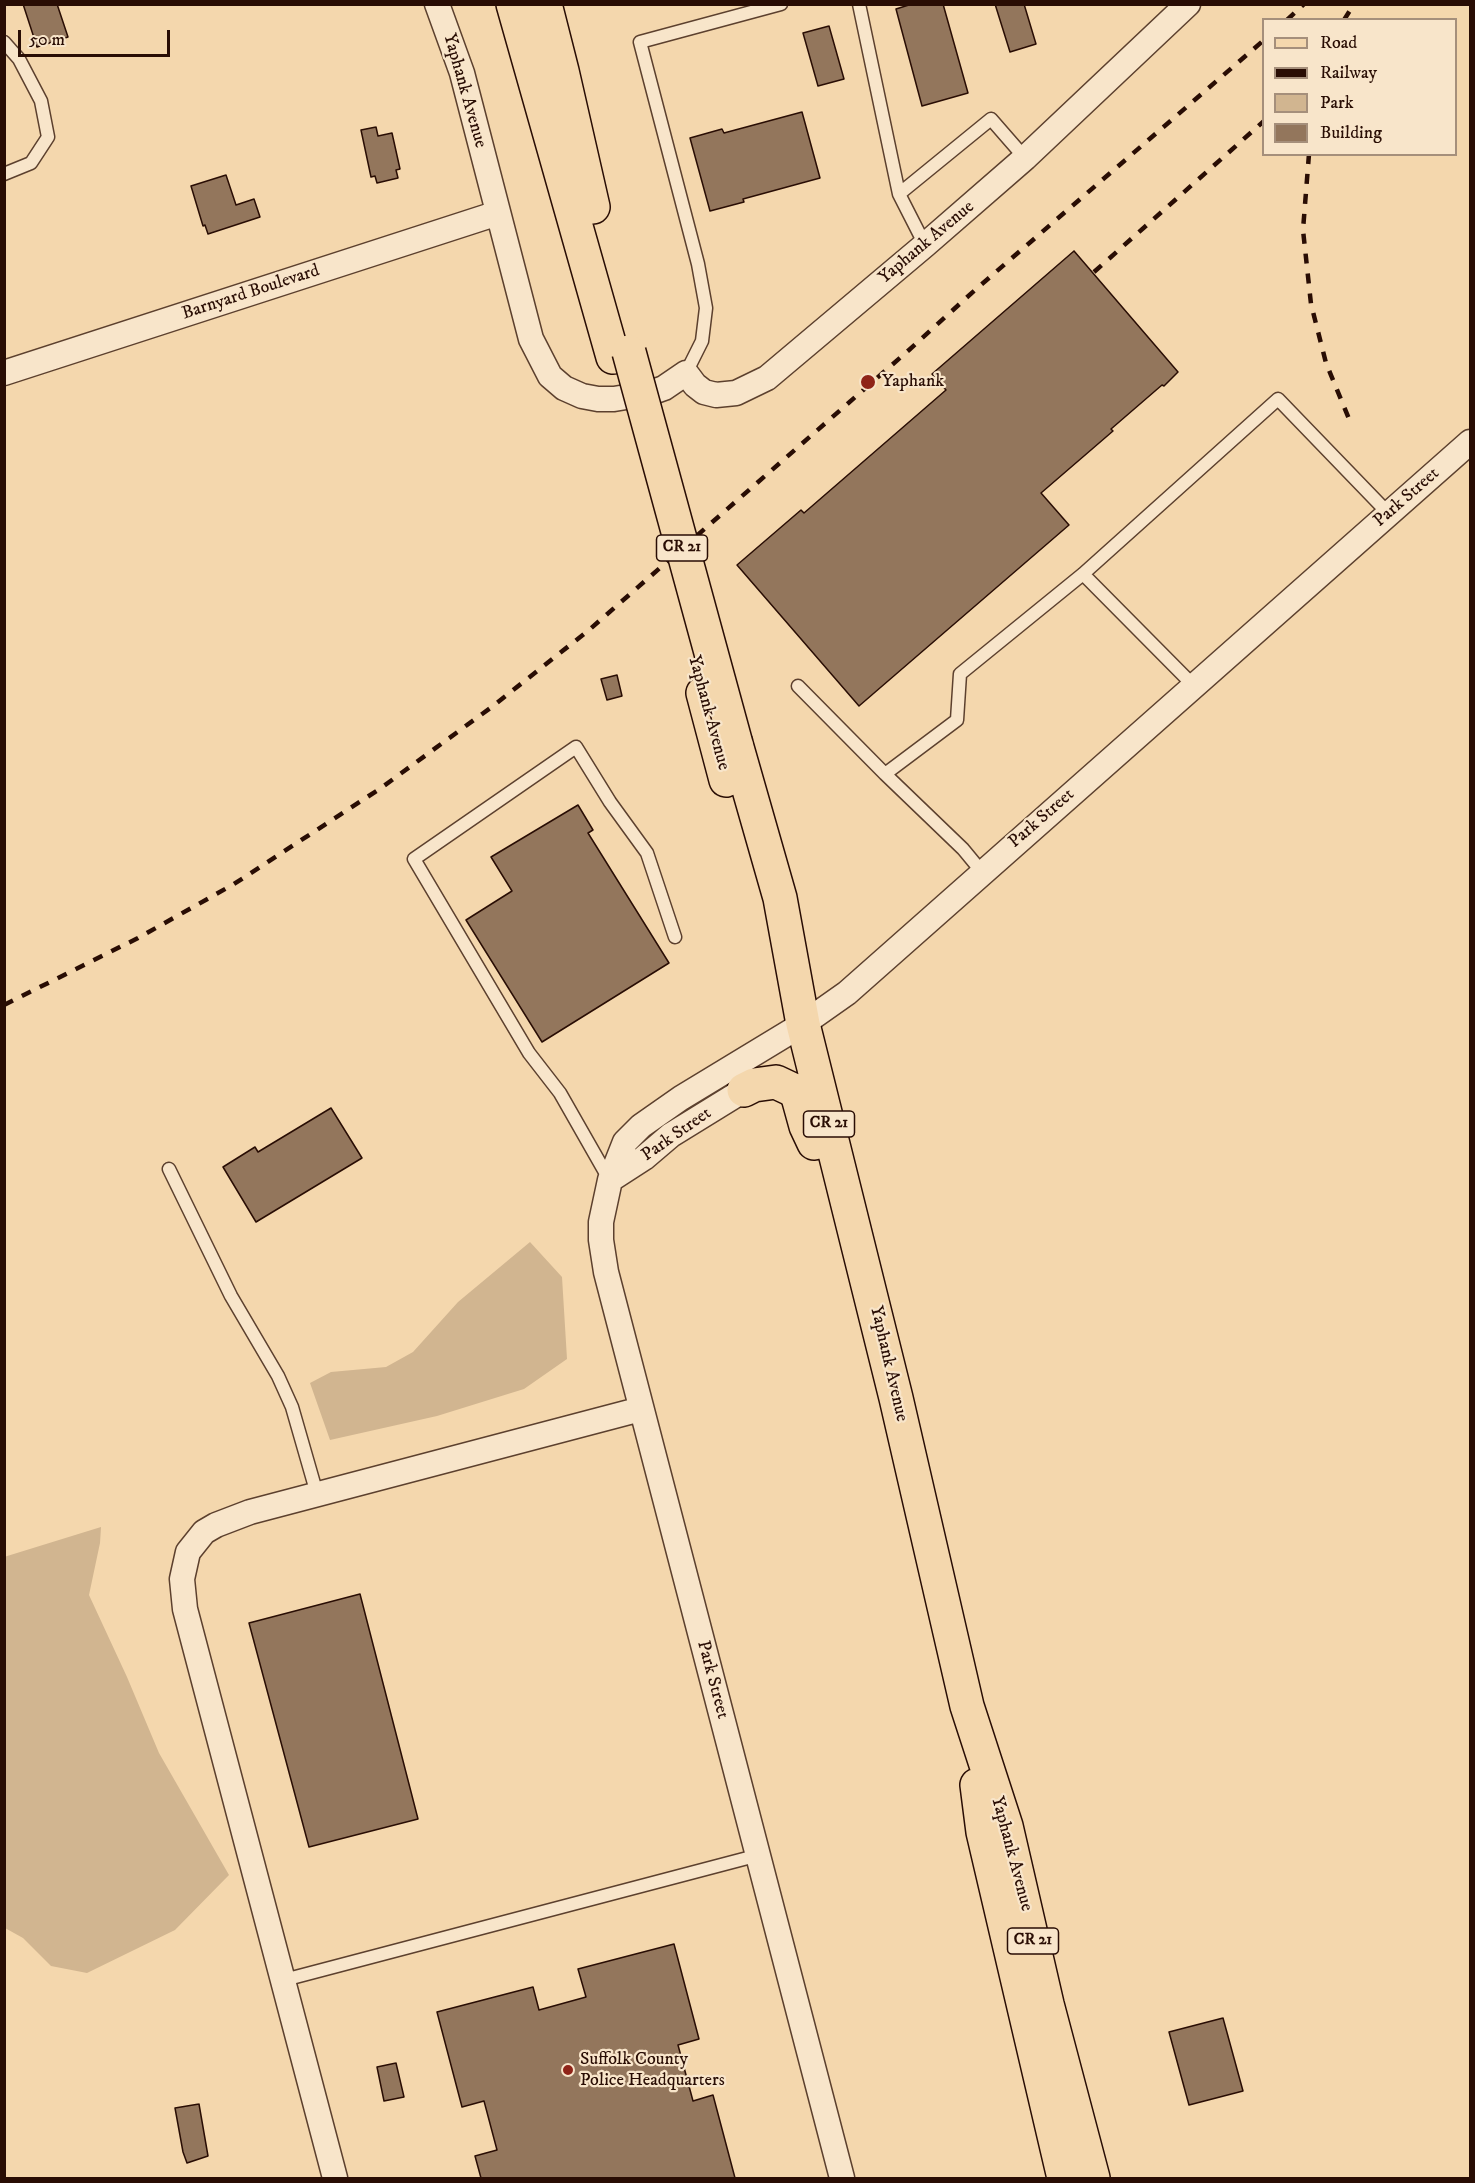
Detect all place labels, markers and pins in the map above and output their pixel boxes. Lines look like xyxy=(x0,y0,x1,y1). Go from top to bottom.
place label: Yaphank xyxy=(882,371,944,393)
marker: Yaphank xyxy=(859,373,877,391)
place label: Suffolk County Police Headquarters xyxy=(580,2049,725,2092)
marker: Suffolk County Police Headquarters xyxy=(561,2063,575,2077)

